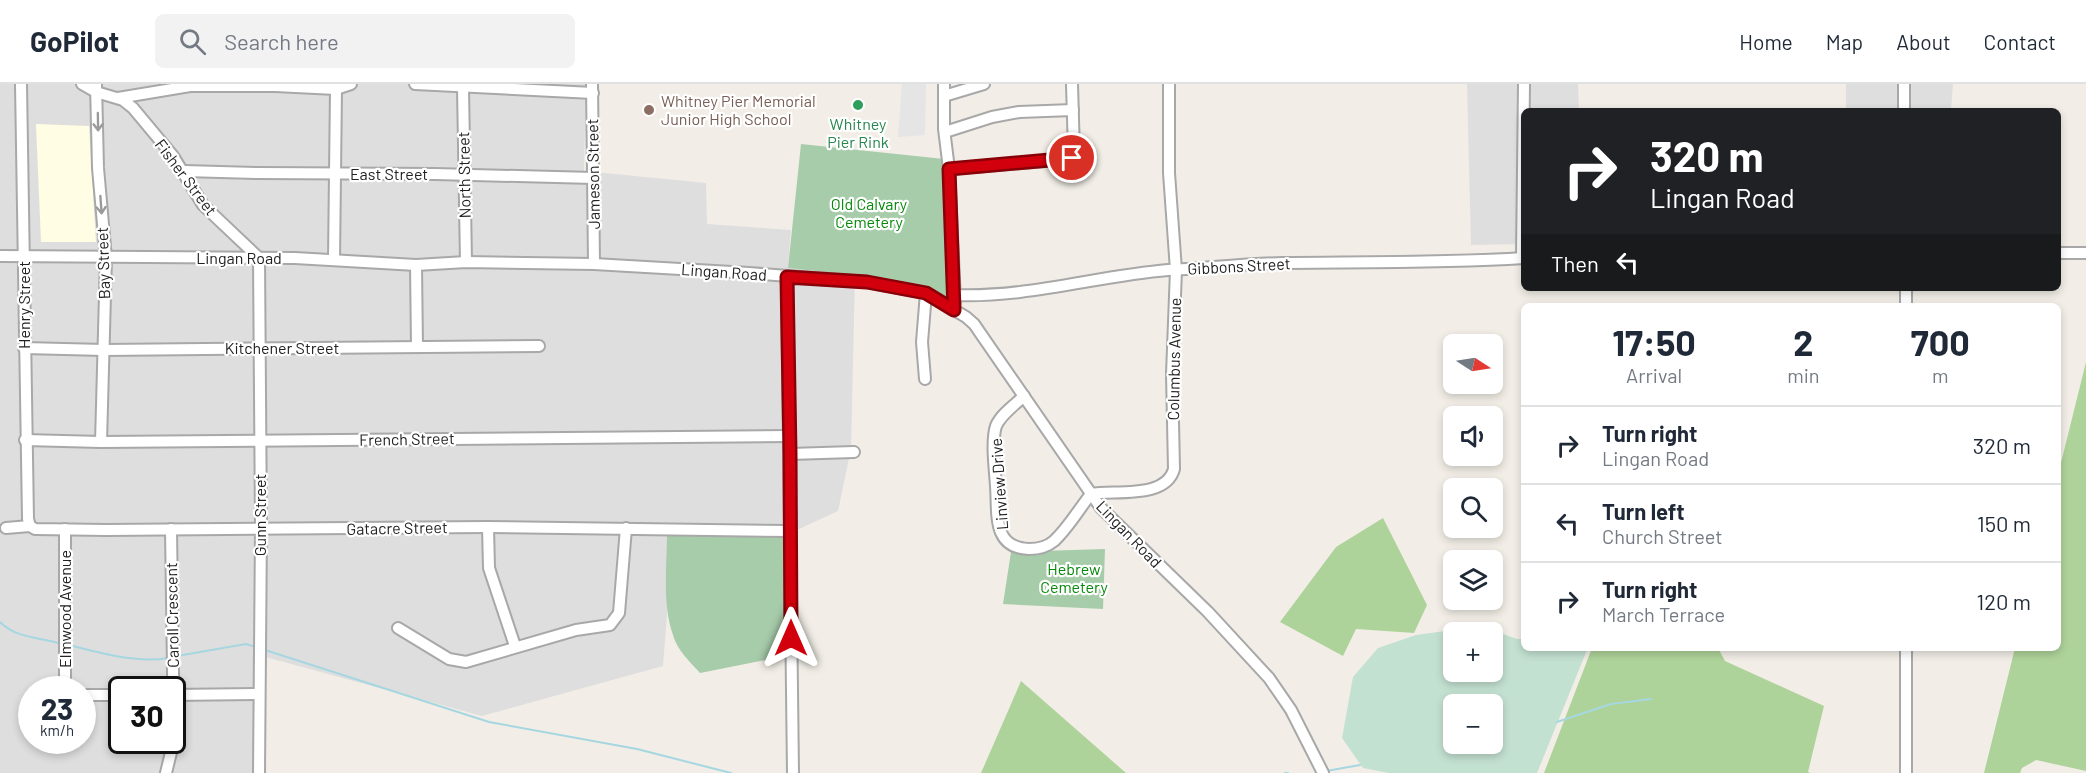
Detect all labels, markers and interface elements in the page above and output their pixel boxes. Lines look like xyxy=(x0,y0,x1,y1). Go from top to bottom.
search box xyxy=(155,14,575,68)
text: GoPilot xyxy=(30,24,119,58)
icon: search xyxy=(176,25,209,58)
text: Search here xyxy=(224,28,339,54)
text: Home xyxy=(1739,29,1793,54)
text: Map xyxy=(1826,29,1863,54)
text: About xyxy=(1896,29,1951,54)
text: Contact xyxy=(1984,29,2056,54)
place label: Whitney Pier Memorial Junior High School xyxy=(661,91,816,128)
marker: Whitney Pier Rink xyxy=(851,98,865,112)
marker: Whitney Pier Memorial Junior High School xyxy=(642,103,656,117)
one-way arrow xyxy=(92,111,103,131)
place label: Whitney Pier Rink xyxy=(827,114,889,151)
street label: Jameson Street xyxy=(582,118,603,230)
text: 320 m xyxy=(1650,130,1764,180)
street label: North Street xyxy=(453,131,474,219)
pin xyxy=(1046,132,1097,183)
icon: right xyxy=(1551,132,1629,210)
street label: Fisher Street xyxy=(152,135,221,219)
icon: arrive xyxy=(1055,141,1088,174)
street label: East Street xyxy=(350,164,428,183)
text: Lingan Road xyxy=(1650,181,1795,213)
one-way arrow xyxy=(96,194,107,214)
park label: Old Calvary Cemetery xyxy=(831,194,908,231)
street label: Bay Street xyxy=(92,227,113,299)
icon: left xyxy=(1611,246,1644,279)
street label: Lingan Road xyxy=(196,248,282,267)
text: Then xyxy=(1551,250,1599,276)
street label: Gibbons Street xyxy=(1187,253,1291,278)
street label: Lingan Road xyxy=(681,259,767,284)
street label: Henry Street xyxy=(14,261,33,349)
street label: Columbus Avenue xyxy=(1163,297,1184,421)
text: 17:50 xyxy=(1612,320,1696,363)
text: 2 xyxy=(1793,320,1813,363)
text: 700 xyxy=(1911,320,1970,363)
north arrow xyxy=(1443,334,1503,394)
map controls xyxy=(1443,334,1503,754)
street label: Kitchener Street xyxy=(225,338,339,357)
text: Arrival xyxy=(1626,363,1682,387)
text: min xyxy=(1787,363,1820,387)
text: m xyxy=(1932,363,1949,387)
button: sound xyxy=(1443,406,1503,466)
text: Turn right xyxy=(1602,420,1697,446)
street label: French Street xyxy=(359,428,455,449)
icon: right xyxy=(1551,429,1584,462)
text: 320 m xyxy=(1973,432,2031,458)
street label: Linview Drive xyxy=(986,437,1011,531)
text: Lingan Road xyxy=(1602,446,1709,470)
street label: Gunn Street xyxy=(250,474,269,556)
button: search xyxy=(1443,478,1503,538)
street label: Lingan Road xyxy=(1093,496,1166,571)
text: Turn left xyxy=(1602,498,1685,524)
icon: left xyxy=(1551,507,1584,540)
text: 150 m xyxy=(1977,510,2031,536)
street label: Gatacre Street xyxy=(346,517,448,538)
text: Church Street xyxy=(1602,524,1723,548)
street label: Elmwood Avenue xyxy=(55,550,74,668)
button: layers xyxy=(1443,550,1503,610)
park label: Hebrew Cemetery xyxy=(1040,559,1108,596)
street label: Caroll Crescent xyxy=(161,562,182,668)
text: Turn right xyxy=(1602,576,1697,602)
icon: right xyxy=(1551,585,1584,618)
text: 120 m xyxy=(1976,588,2031,614)
text: March Terrace xyxy=(1602,602,1725,626)
position arrow xyxy=(759,606,823,670)
button: + xyxy=(1443,622,1503,682)
speed limit sign: 30 xyxy=(108,676,186,754)
text: 23 xyxy=(41,690,73,726)
button: − xyxy=(1443,694,1503,754)
text: km/h xyxy=(40,721,74,739)

